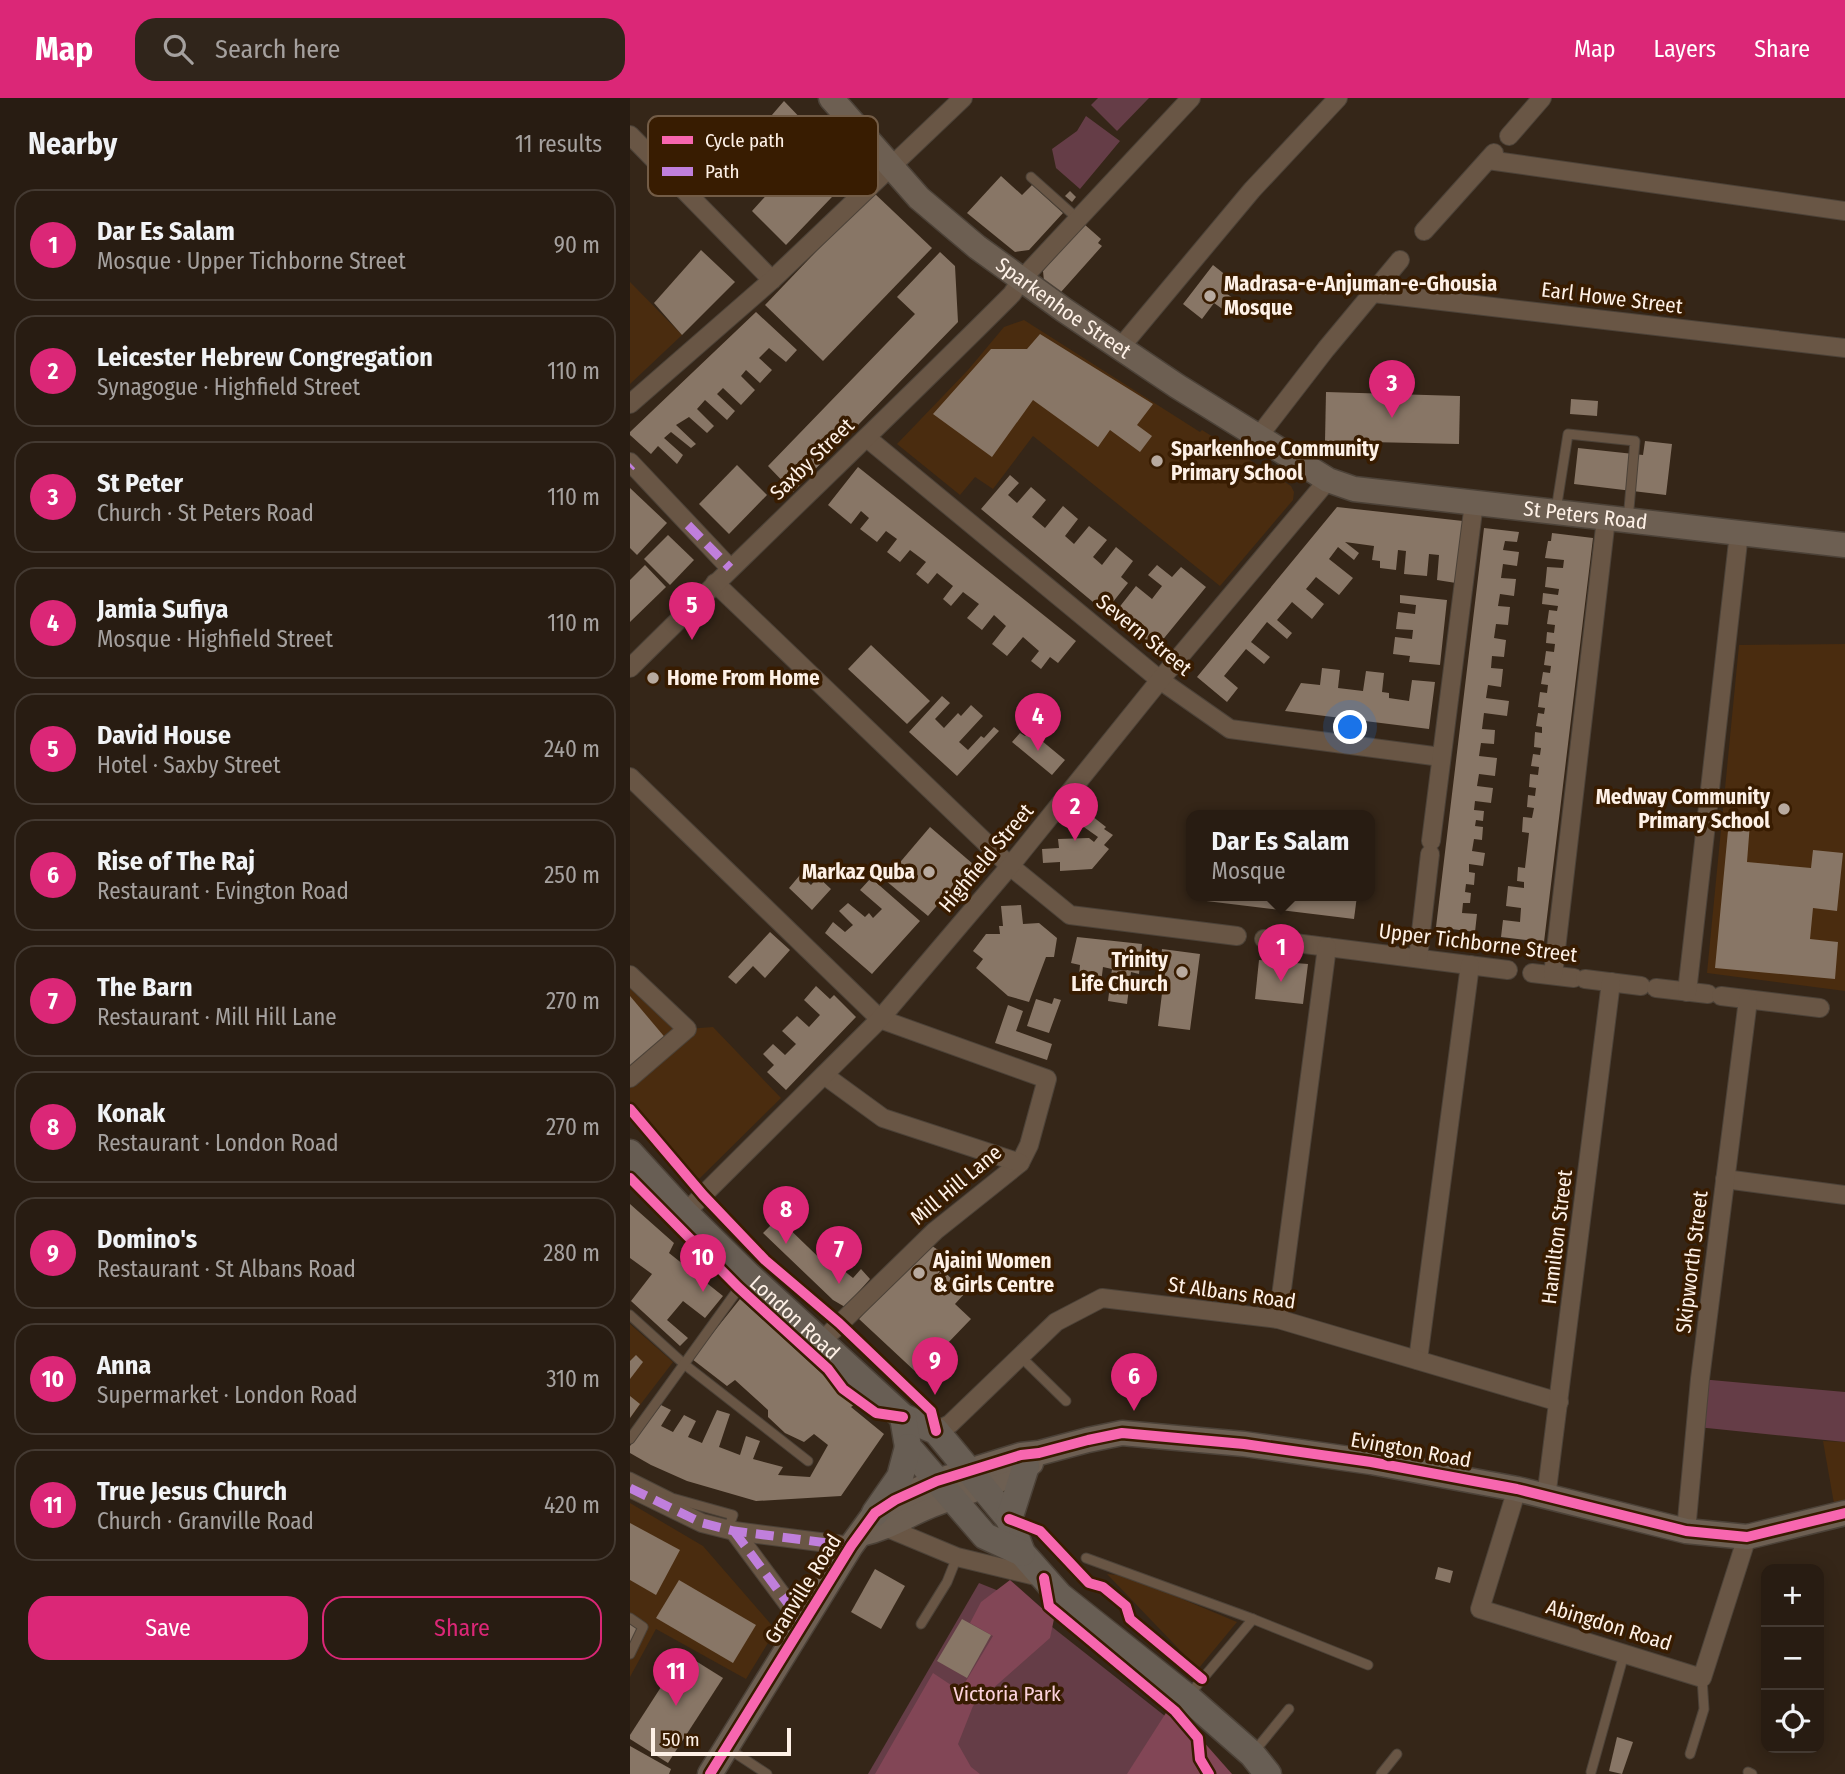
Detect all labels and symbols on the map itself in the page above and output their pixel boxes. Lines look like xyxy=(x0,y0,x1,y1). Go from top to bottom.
legend xyxy=(648,116,878,196)
text: Cycle path xyxy=(705,129,784,152)
text: Path xyxy=(705,160,740,183)
street label: Sparkenhoe Street xyxy=(991,252,1136,364)
place label: Madrasa-e-Anjuman-e-Ghousia Mosque xyxy=(1224,271,1497,321)
street label: Earl Howe Street xyxy=(1540,276,1684,320)
marker: Madrasa-e-Anjuman-e-Ghousia Mosque xyxy=(1202,288,1218,304)
pin: 3 xyxy=(1369,360,1415,418)
street label: Saxby Street xyxy=(765,412,860,505)
place label: Sparkenhoe Community Primary School xyxy=(1171,436,1380,486)
marker: Sparkenhoe Community Primary School xyxy=(1149,453,1165,469)
street label: St Peters Road xyxy=(1522,495,1649,535)
pin: 5 xyxy=(669,582,715,640)
street label: Severn Street xyxy=(1091,589,1197,681)
place label: Home From Home xyxy=(667,665,820,691)
marker: Home From Home xyxy=(645,670,661,686)
pin: 4 xyxy=(1015,693,1061,751)
your location xyxy=(1333,710,1367,744)
pin: 2 xyxy=(1052,783,1098,841)
place label: Medway Community Primary School xyxy=(1596,784,1771,834)
street label: Highfield Street xyxy=(933,798,1039,918)
marker: Medway Community Primary School xyxy=(1776,801,1792,817)
place label: Markaz Quba xyxy=(802,859,915,885)
marker: Markaz Quba xyxy=(921,864,937,880)
street label: Upper Tichborne Street xyxy=(1377,918,1579,968)
pin: 1 xyxy=(1258,924,1304,982)
place label: Trinity Life Church xyxy=(1071,947,1169,997)
marker: Trinity Life Church xyxy=(1174,964,1190,980)
street label: Mill Hill Lane xyxy=(905,1139,1007,1231)
street label: Hamilton Street xyxy=(1536,1168,1578,1306)
pin: 8 xyxy=(763,1186,809,1244)
street label: Skipworth Street xyxy=(1670,1189,1714,1335)
pin: 7 xyxy=(816,1226,862,1284)
pin: 10 xyxy=(680,1234,726,1292)
place label: Ajaini Women & Girls Centre xyxy=(932,1248,1054,1298)
marker: Ajaini Women & Girls Centre xyxy=(911,1265,927,1281)
street label: London Road xyxy=(744,1270,845,1365)
street label: St Albans Road xyxy=(1167,1271,1297,1315)
pin: 9 xyxy=(912,1337,958,1395)
pin: 6 xyxy=(1111,1353,1157,1411)
street label: Evington Road xyxy=(1349,1427,1473,1473)
street label: Granville Road xyxy=(759,1529,847,1649)
street label: Abingdon Road xyxy=(1543,1594,1675,1656)
pin: 11 xyxy=(653,1648,699,1706)
park label: Victoria Park xyxy=(953,1681,1061,1707)
scale bar xyxy=(651,1725,791,1757)

